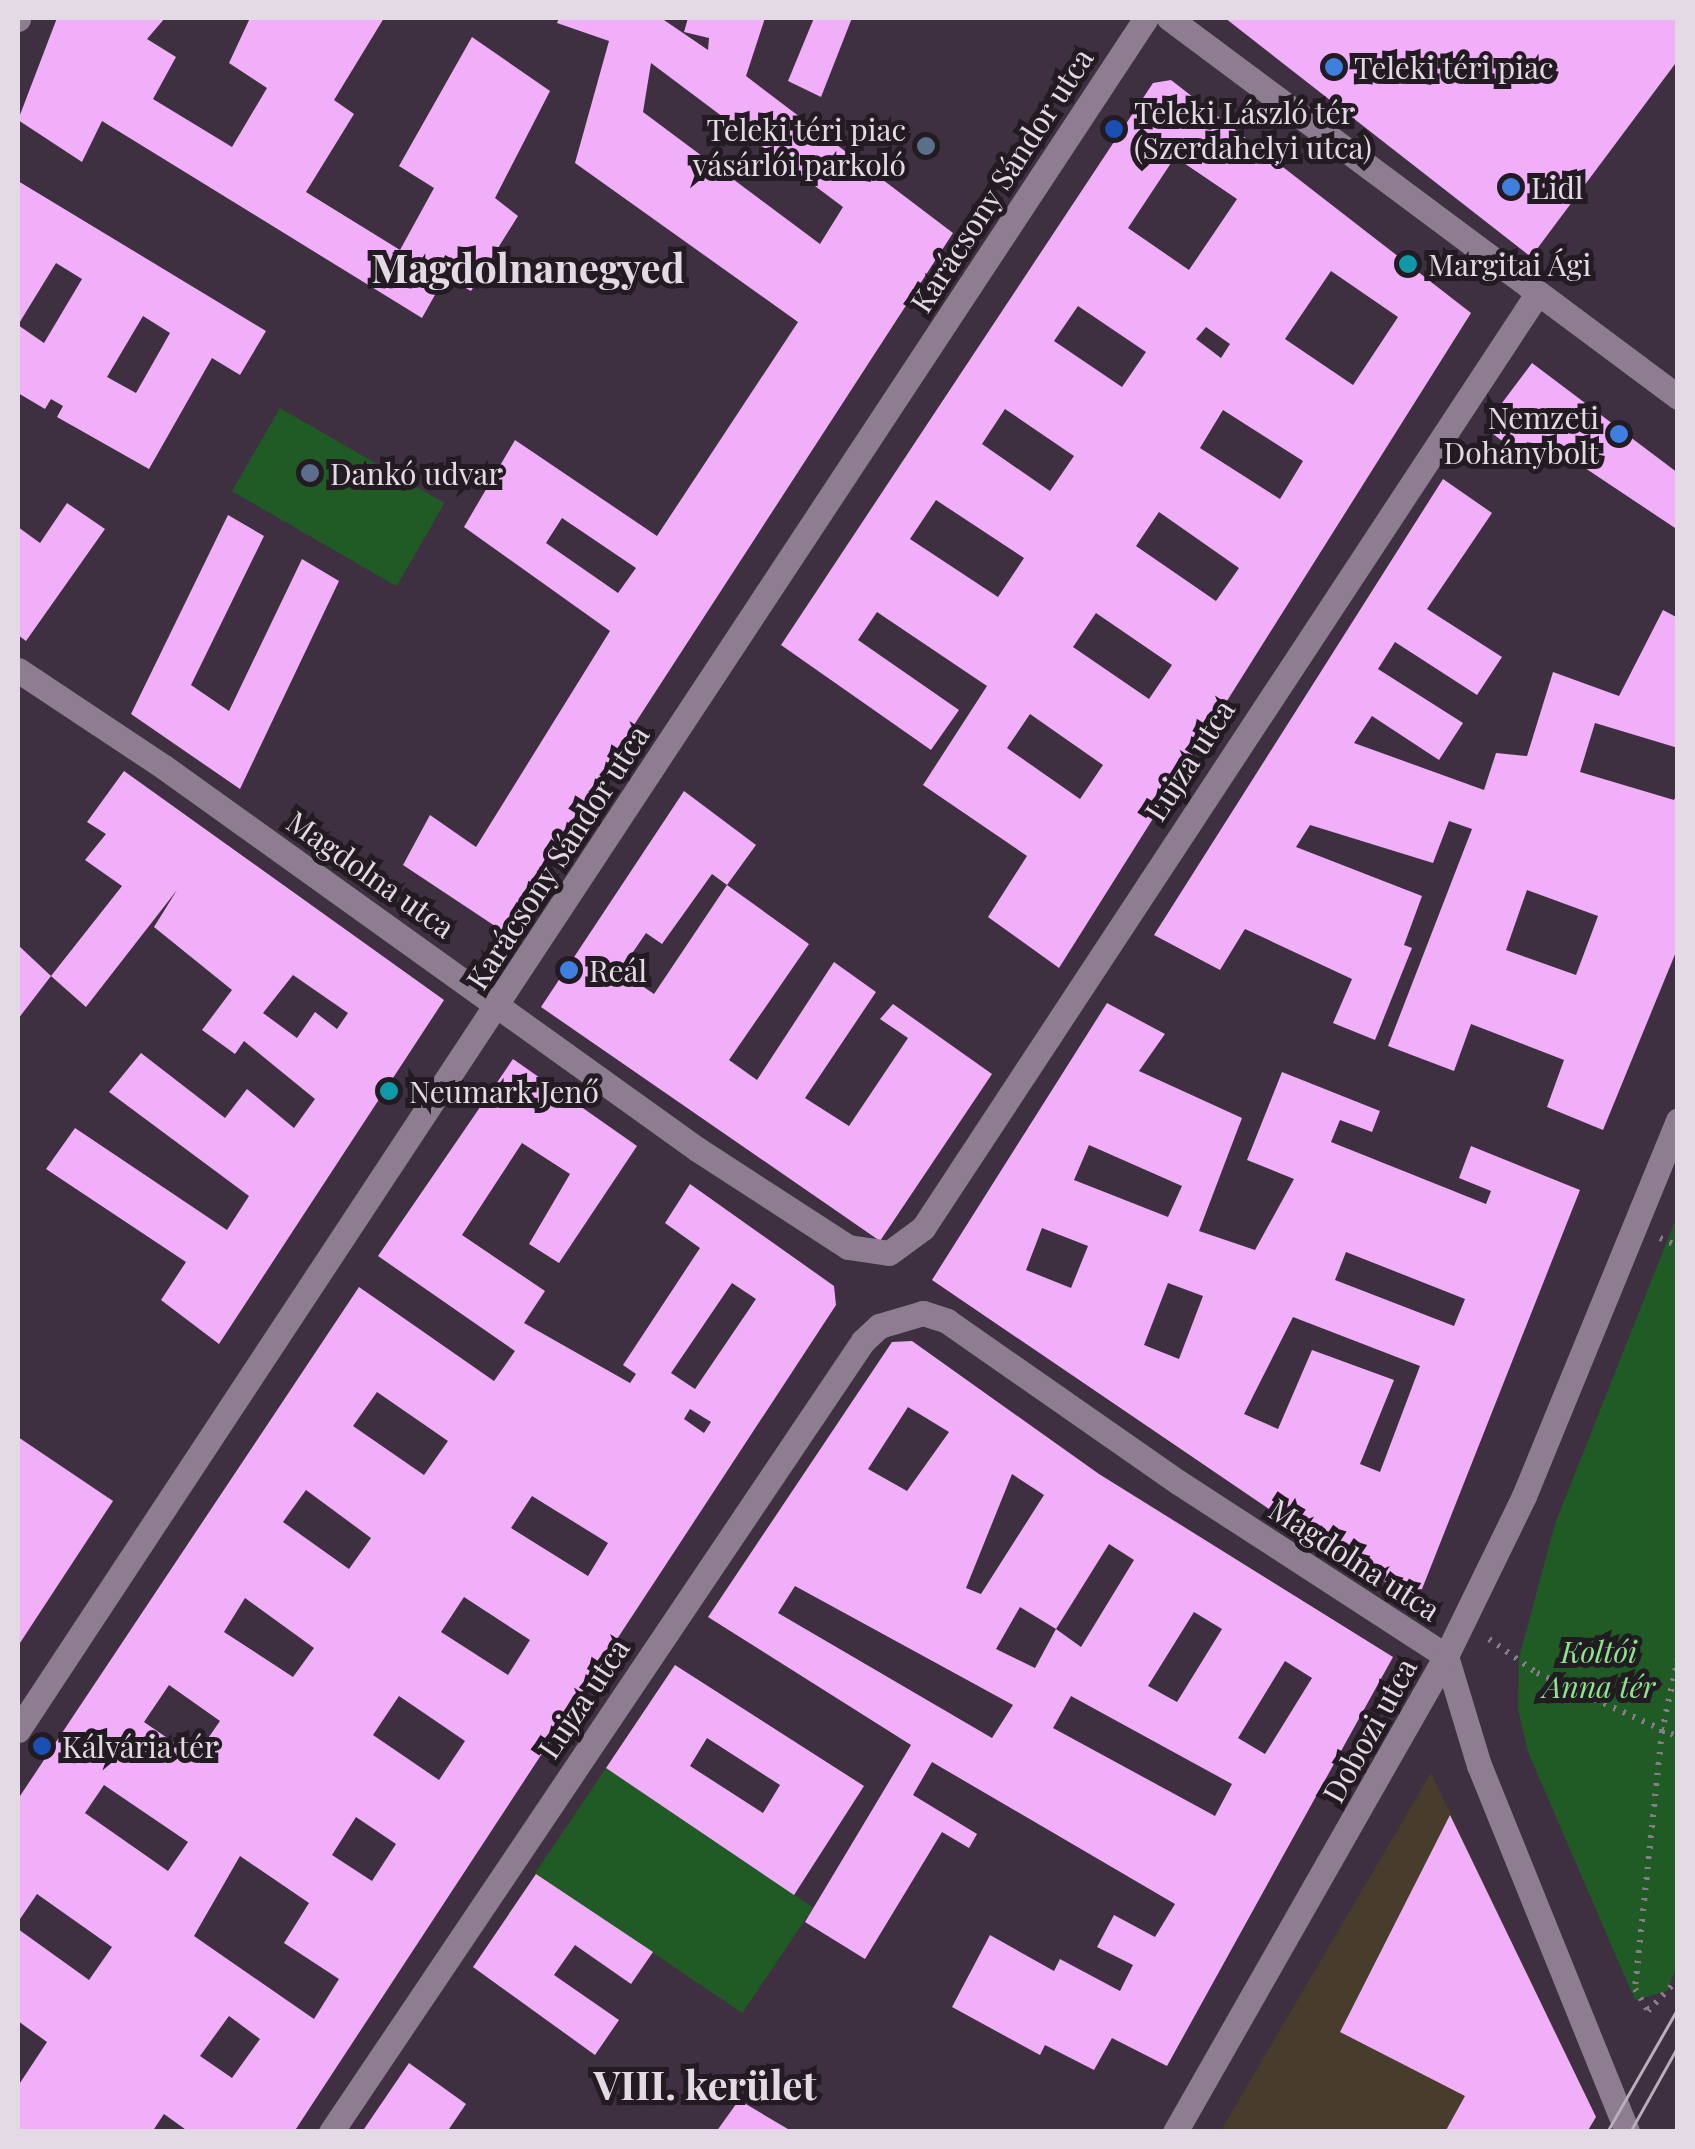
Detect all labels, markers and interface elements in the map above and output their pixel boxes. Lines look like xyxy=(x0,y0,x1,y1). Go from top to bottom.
street label: Karácsony Sándor utca xyxy=(902,41,1100,319)
place label: Teleki téri piac xyxy=(1354,49,1554,85)
marker: Teleki téri piac xyxy=(1323,56,1345,78)
place label: Teleki László tér (Szerdahelyi utca) xyxy=(1134,94,1372,164)
place label: Teleki téri piac vásárlói parkoló xyxy=(693,111,906,182)
marker: Teleki László tér (Szerdahelyi utca) xyxy=(1103,118,1125,140)
marker: Teleki téri piac vásárlói parkoló xyxy=(915,135,937,157)
place label: Lidl xyxy=(1531,169,1583,205)
marker: Lidl xyxy=(1500,176,1522,198)
district label: Magdolnanegyed xyxy=(371,243,685,291)
place label: Margitai Ági xyxy=(1428,246,1592,282)
marker: Margitai Ági xyxy=(1397,253,1419,275)
place label: Nemzeti Dohánybolt xyxy=(1444,399,1599,470)
marker: Nemzeti Dohánybolt xyxy=(1608,423,1630,445)
place label: Dankó udvar xyxy=(330,455,502,491)
marker: Dankó udvar xyxy=(299,462,321,484)
street label: Lujza utca xyxy=(1137,693,1241,827)
street label: Karácsony Sándor utca xyxy=(458,718,656,996)
street label: Magdolna utca xyxy=(280,803,462,945)
place label: Reál xyxy=(589,952,647,988)
marker: Reál xyxy=(558,959,580,981)
place label: Neumark Jenő xyxy=(409,1073,599,1109)
marker: Neumark Jenő xyxy=(378,1080,400,1102)
street label: Magdolna utca xyxy=(1263,1490,1447,1628)
street label: Lujza utca xyxy=(530,1631,636,1765)
park label: Koltói Anna tér xyxy=(1543,1633,1655,1704)
street label: Dobozi utca xyxy=(1315,1651,1423,1809)
place label: Kálvária tér xyxy=(62,1728,218,1764)
marker: Kálvária tér xyxy=(31,1735,53,1757)
district label: VIII. kerület xyxy=(593,2060,817,2108)

